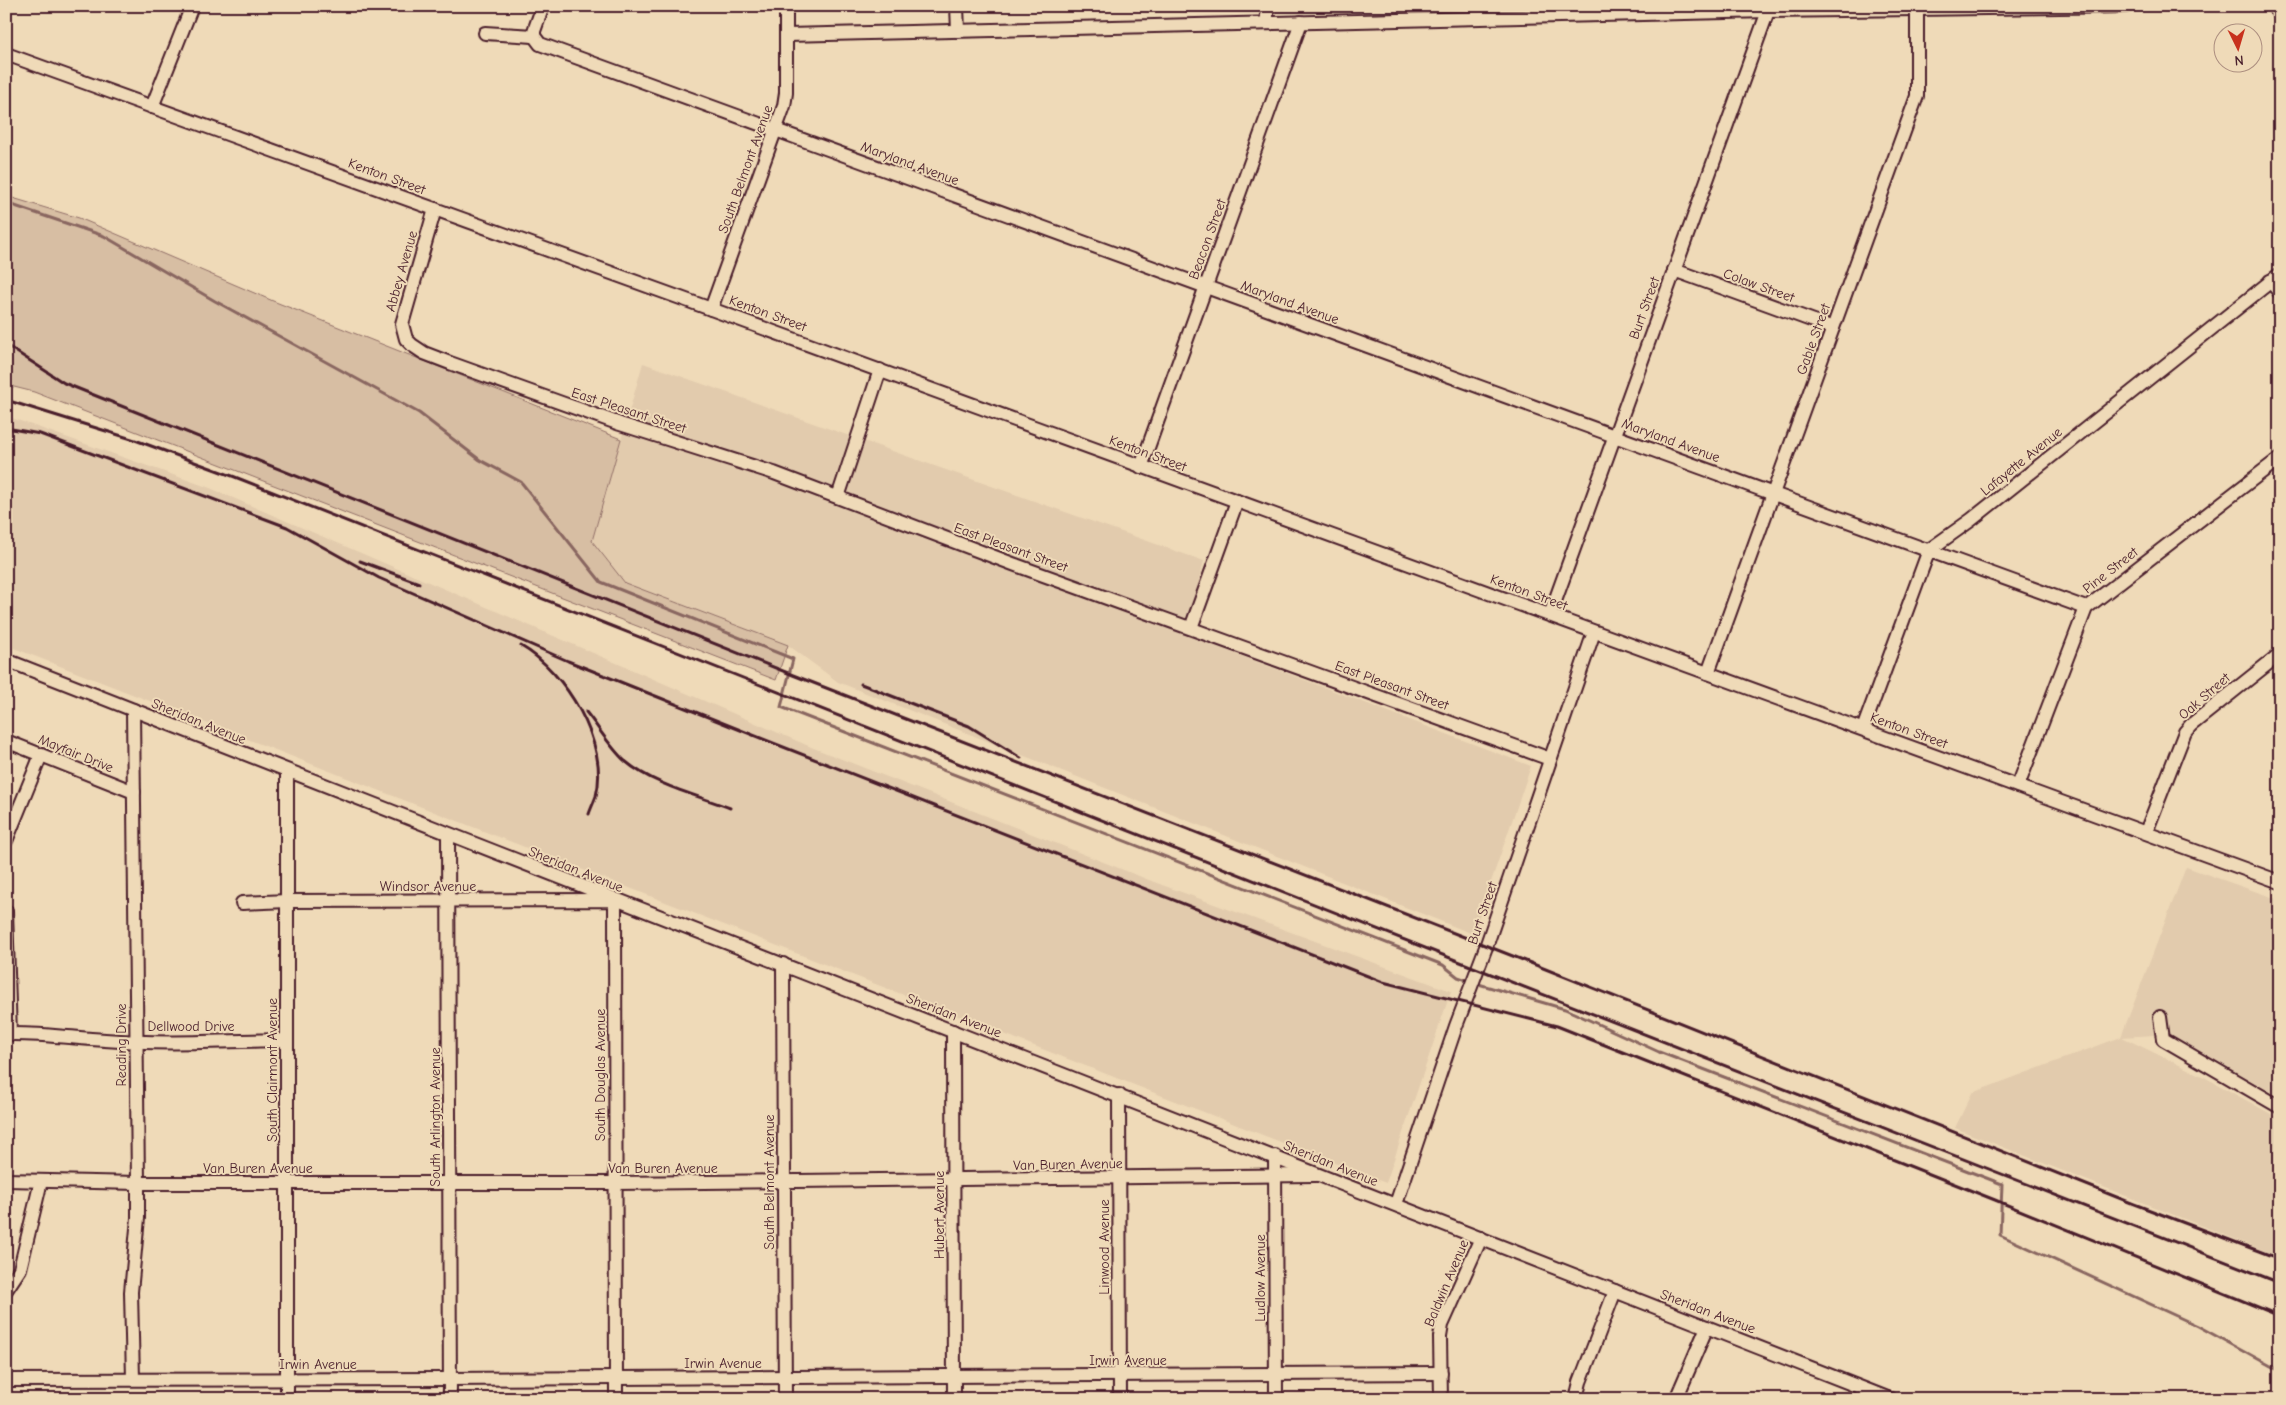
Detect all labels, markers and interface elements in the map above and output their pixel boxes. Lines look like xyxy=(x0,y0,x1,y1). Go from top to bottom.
north arrow xyxy=(2214,22,2264,72)
text: N xyxy=(2234,52,2244,69)
street label: South Belmont Avenue xyxy=(714,103,777,236)
street label: Maryland Avenue xyxy=(858,138,961,189)
street label: Kenton Street xyxy=(346,155,429,199)
street label: Beacon Street xyxy=(1185,196,1230,282)
street label: Abbey Avenue xyxy=(382,229,421,314)
street label: Colaw Street xyxy=(1721,265,1798,307)
street label: Burt Street xyxy=(1625,274,1664,342)
street label: Maryland Avenue xyxy=(1238,277,1341,328)
street label: Kenton Street xyxy=(727,292,810,336)
street label: Gable Street xyxy=(1793,300,1835,377)
street label: East Pleasant Street xyxy=(569,384,689,437)
street label: Maryland Avenue xyxy=(1619,415,1722,466)
street label: Lafayette Avenue xyxy=(1977,423,2065,499)
street label: Kenton Street xyxy=(1107,432,1190,476)
street label: East Pleasant Street xyxy=(952,519,1071,576)
street label: Pine Street xyxy=(2079,543,2142,597)
street label: Kenton Street xyxy=(1488,571,1571,615)
street label: East Pleasant Street xyxy=(1333,657,1452,714)
street label: Oak Street xyxy=(2175,669,2234,723)
street label: Sheridan Avenue xyxy=(149,695,249,748)
street label: Kenton Street xyxy=(1868,709,1951,753)
street label: Mayfair Drive xyxy=(36,731,116,776)
street label: Sheridan Avenue xyxy=(526,843,626,896)
street label: Windsor Avenue xyxy=(380,878,476,895)
street label: Burt Street xyxy=(1464,879,1501,947)
street label: Sheridan Avenue xyxy=(904,989,1004,1041)
street label: South Clairmont Avenue xyxy=(264,998,281,1142)
street label: Reading Drive xyxy=(113,1004,130,1086)
street label: South Douglas Avenue xyxy=(592,1009,609,1141)
street label: Dellwood Drive xyxy=(147,1018,235,1035)
street label: South Arlington Avenue xyxy=(427,1047,444,1187)
street label: South Belmont Avenue xyxy=(761,1114,778,1250)
street label: Sheridan Avenue xyxy=(1281,1137,1381,1190)
street label: Van Buren Avenue xyxy=(1013,1155,1123,1174)
street label: Van Buren Avenue xyxy=(203,1160,313,1177)
street label: Van Buren Avenue xyxy=(608,1160,718,1177)
street label: Hubert Avenue xyxy=(931,1171,948,1259)
street label: Linwood Avenue xyxy=(1096,1199,1113,1295)
street label: Ludlow Avenue xyxy=(1252,1234,1269,1322)
street label: Baldwin Avenue xyxy=(1420,1237,1472,1329)
street label: Sheridan Avenue xyxy=(1658,1285,1758,1337)
street label: Irwin Avenue xyxy=(1089,1352,1167,1369)
street label: Irwin Avenue xyxy=(684,1355,762,1372)
street label: Irwin Avenue xyxy=(279,1356,357,1373)

